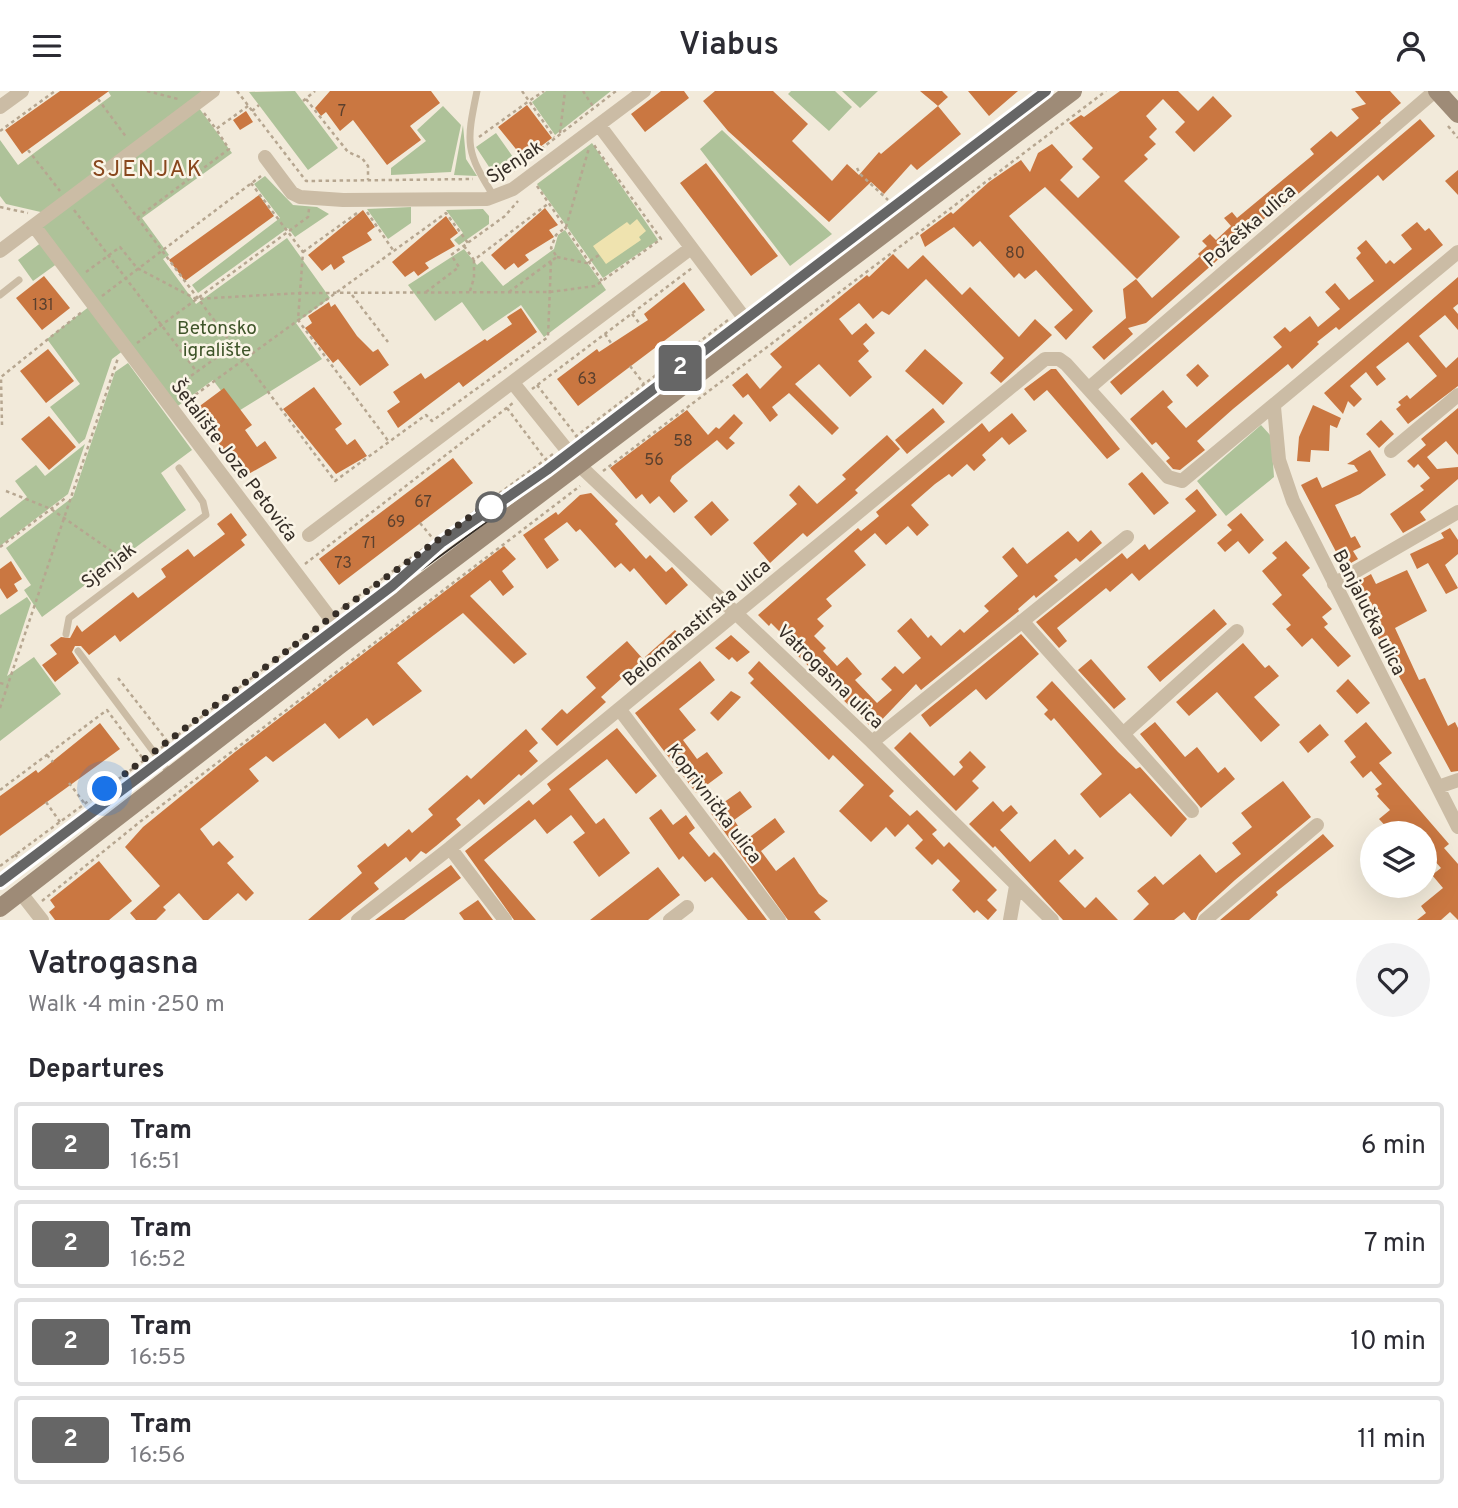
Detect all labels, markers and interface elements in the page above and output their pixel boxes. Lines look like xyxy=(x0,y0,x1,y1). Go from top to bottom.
text: Viabus xyxy=(679,26,779,66)
icon: menu xyxy=(28,27,66,65)
icon: person xyxy=(1392,27,1430,65)
house number: 7 xyxy=(338,102,346,122)
street label: Sjenjak xyxy=(482,136,548,190)
district label: SJENJAK xyxy=(92,156,204,185)
street label: Požeška ulica xyxy=(1199,180,1301,273)
house number: 80 xyxy=(1005,244,1025,264)
house number: 131 xyxy=(32,296,54,316)
park label: Betonsko igralište xyxy=(177,317,257,363)
line badge: 2 xyxy=(657,345,703,391)
text: 2 xyxy=(673,353,687,383)
house number: 63 xyxy=(577,370,597,390)
street label: Šetalište Joze Petovića xyxy=(165,375,303,547)
house number: 58 xyxy=(673,432,693,452)
house number: 56 xyxy=(644,451,664,471)
unlabelled marker xyxy=(476,492,506,522)
house number: 67 xyxy=(414,493,432,513)
house number: 69 xyxy=(387,513,405,533)
house number: 71 xyxy=(362,534,376,554)
street label: Sjenjak xyxy=(77,538,142,595)
street label: Banjalučka ulica xyxy=(1326,546,1410,680)
house number: 73 xyxy=(334,554,352,574)
street label: Belomanastirska ulica xyxy=(618,555,776,692)
street label: Vatrogasna ulica xyxy=(771,620,888,735)
street label: Koprivnička ulica xyxy=(660,739,766,869)
your location xyxy=(87,771,122,806)
map controls xyxy=(1360,821,1437,898)
button: layers xyxy=(1360,821,1437,898)
button: heart xyxy=(1356,943,1430,1017)
text: Vatrogasna xyxy=(28,944,199,986)
text: Walk · 4 min · 250 m xyxy=(28,991,225,1020)
text: Departures xyxy=(28,1054,165,1087)
text: Tram xyxy=(130,1115,192,1148)
text: 6 min xyxy=(1361,1130,1426,1163)
text: 2 xyxy=(63,1131,78,1161)
text: 16:51 xyxy=(130,1148,180,1177)
text: Tram xyxy=(130,1213,192,1246)
text: 7 min xyxy=(1364,1228,1426,1261)
text: 2 xyxy=(63,1229,78,1259)
text: 16:52 xyxy=(130,1246,186,1275)
text: Tram xyxy=(130,1311,192,1344)
text: 10 min xyxy=(1350,1326,1426,1359)
text: 2 xyxy=(63,1327,78,1357)
text: 16:55 xyxy=(130,1344,186,1373)
text: Tram xyxy=(130,1409,192,1442)
text: 11 min xyxy=(1357,1424,1426,1457)
text: 2 xyxy=(63,1425,78,1455)
text: 16:56 xyxy=(130,1442,186,1471)

